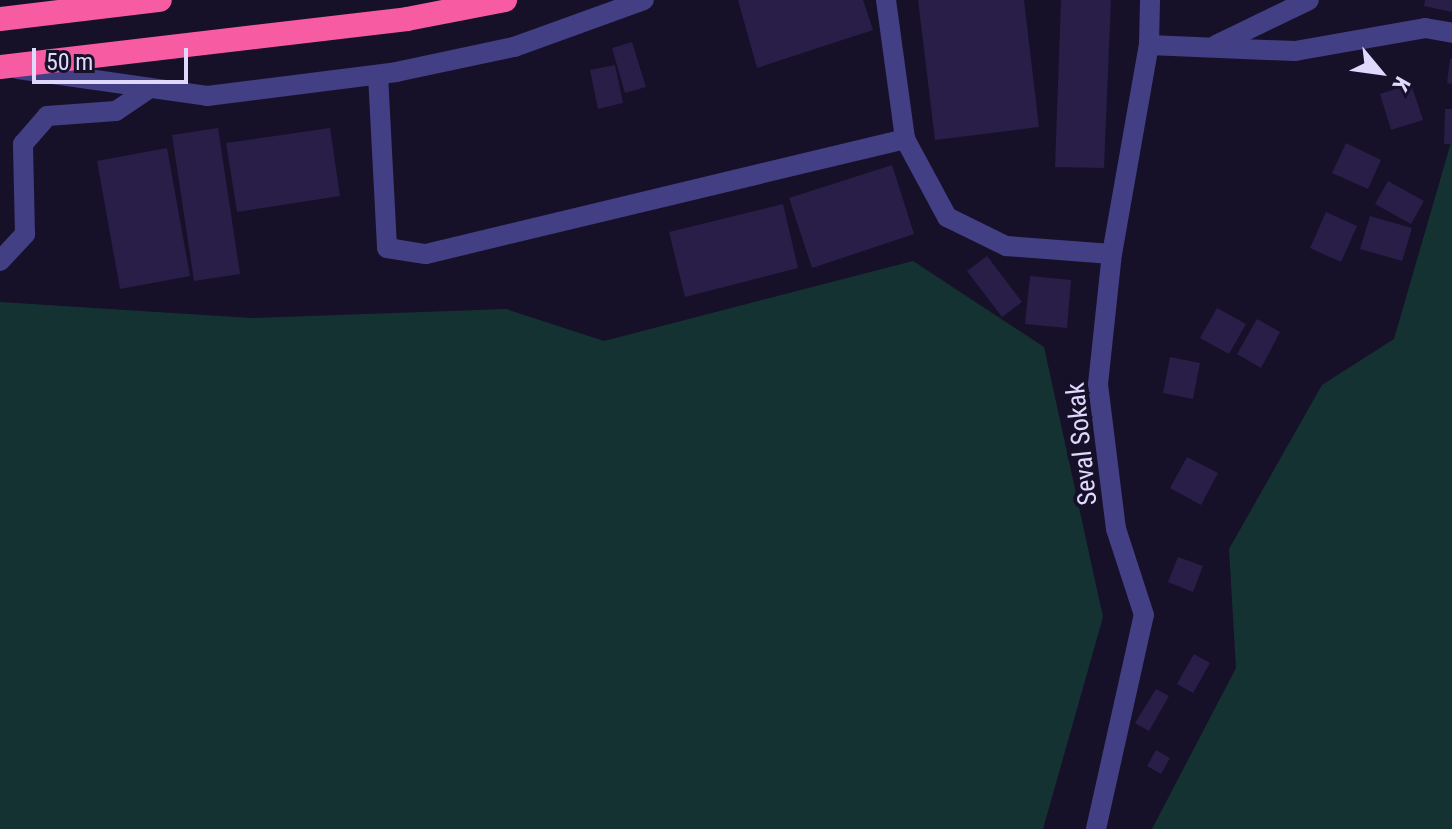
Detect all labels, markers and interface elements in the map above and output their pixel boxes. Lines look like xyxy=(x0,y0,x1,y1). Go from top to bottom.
scale bar xyxy=(36,32,192,82)
north arrow xyxy=(1340,32,1420,112)
text: 50 m xyxy=(46,48,93,76)
text: K xyxy=(1388,72,1415,95)
street label: Seval Sokak xyxy=(1060,381,1104,507)

